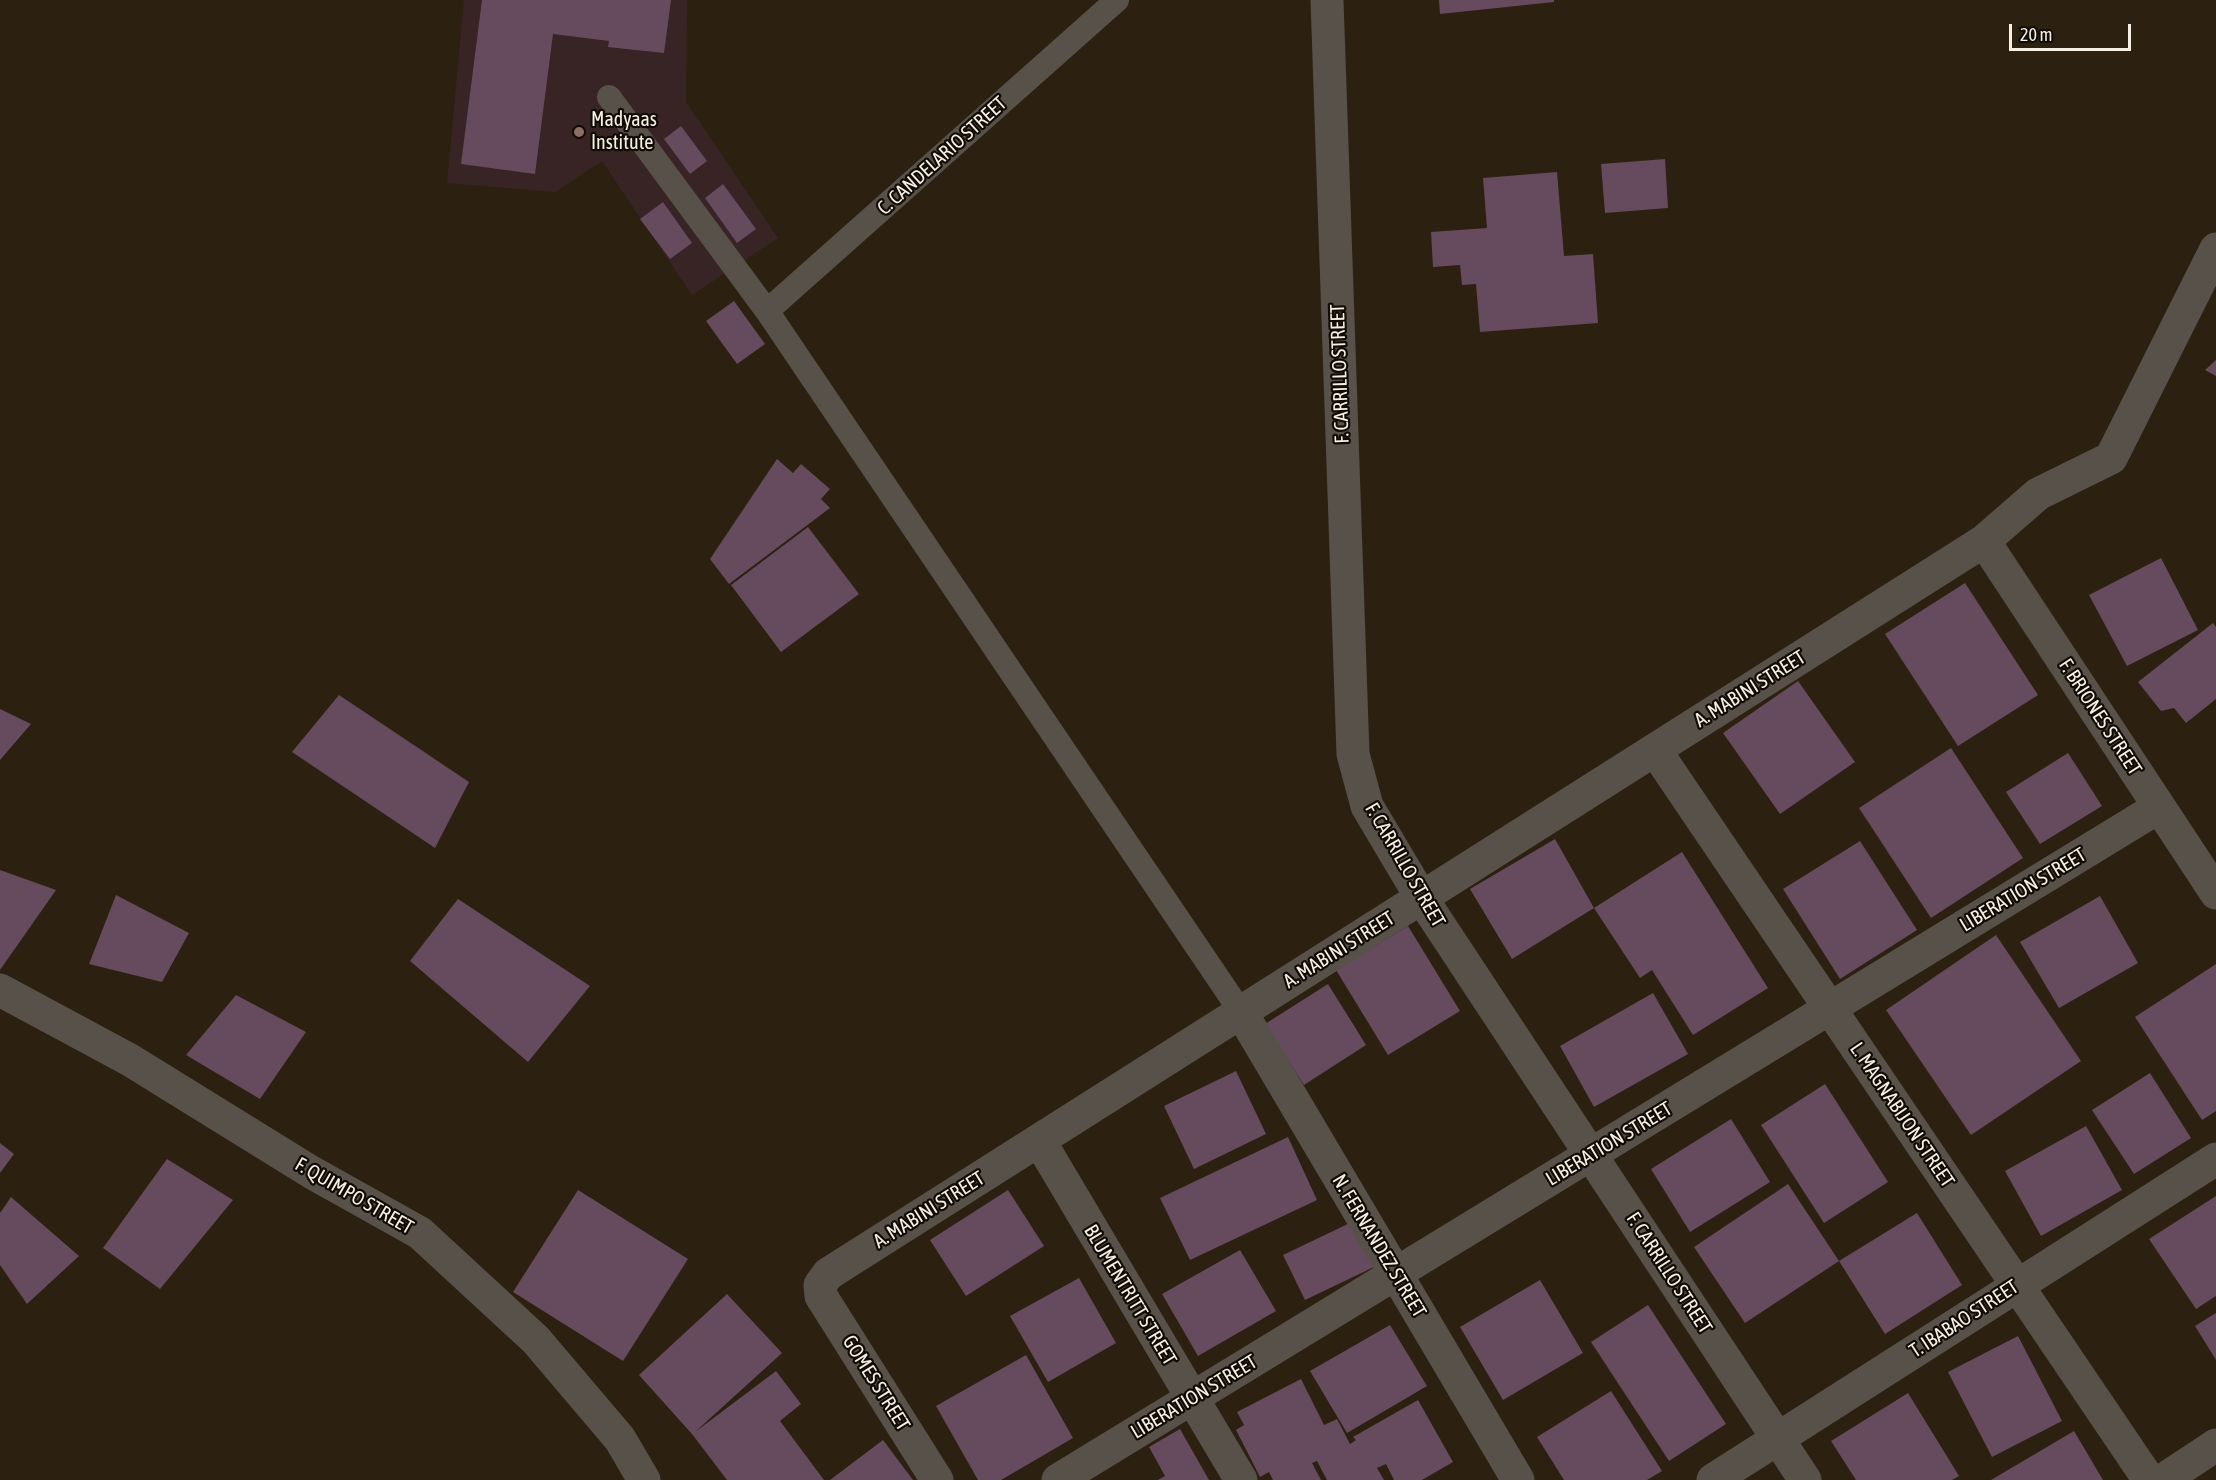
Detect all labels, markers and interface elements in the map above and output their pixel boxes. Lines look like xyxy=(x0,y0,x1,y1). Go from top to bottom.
scale bar xyxy=(2012,12,2134,50)
text: 20 m xyxy=(2020,24,2052,45)
street label: C. CANDELARIO STREET xyxy=(872,92,1012,220)
place label: Madyaas Institute xyxy=(591,108,657,155)
marker: Madyaas Institute xyxy=(572,125,586,139)
street label: F. CARRILLO STREET xyxy=(1326,304,1354,444)
street label: A. MABINI STREET xyxy=(1690,645,1810,733)
street label: F. BRIONES STREET xyxy=(2053,654,2147,780)
street label: F. CARRILLO STREET xyxy=(1360,798,1450,932)
street label: LIBERATION STREET xyxy=(1956,843,2090,937)
street label: A. MABINI STREET xyxy=(1279,906,1399,994)
street label: L. MAGNABIJON STREET xyxy=(1845,1038,1959,1192)
street label: LIBERATION STREET xyxy=(1542,1097,1676,1191)
street label: F. QUIMPO STREET xyxy=(291,1152,417,1240)
street label: A. MABINI STREET xyxy=(869,1166,989,1254)
street label: N. FERNANDEZ STREET xyxy=(1327,1170,1431,1322)
street label: F. CARRILLO STREET xyxy=(1621,1208,1717,1338)
street label: BLUMENTRITT STREET xyxy=(1079,1220,1181,1370)
street label: T. IBABAO STREET xyxy=(1905,1275,2023,1363)
street label: GOMES STREET xyxy=(837,1331,915,1435)
street label: LIBERATION STREET xyxy=(1127,1350,1261,1444)

